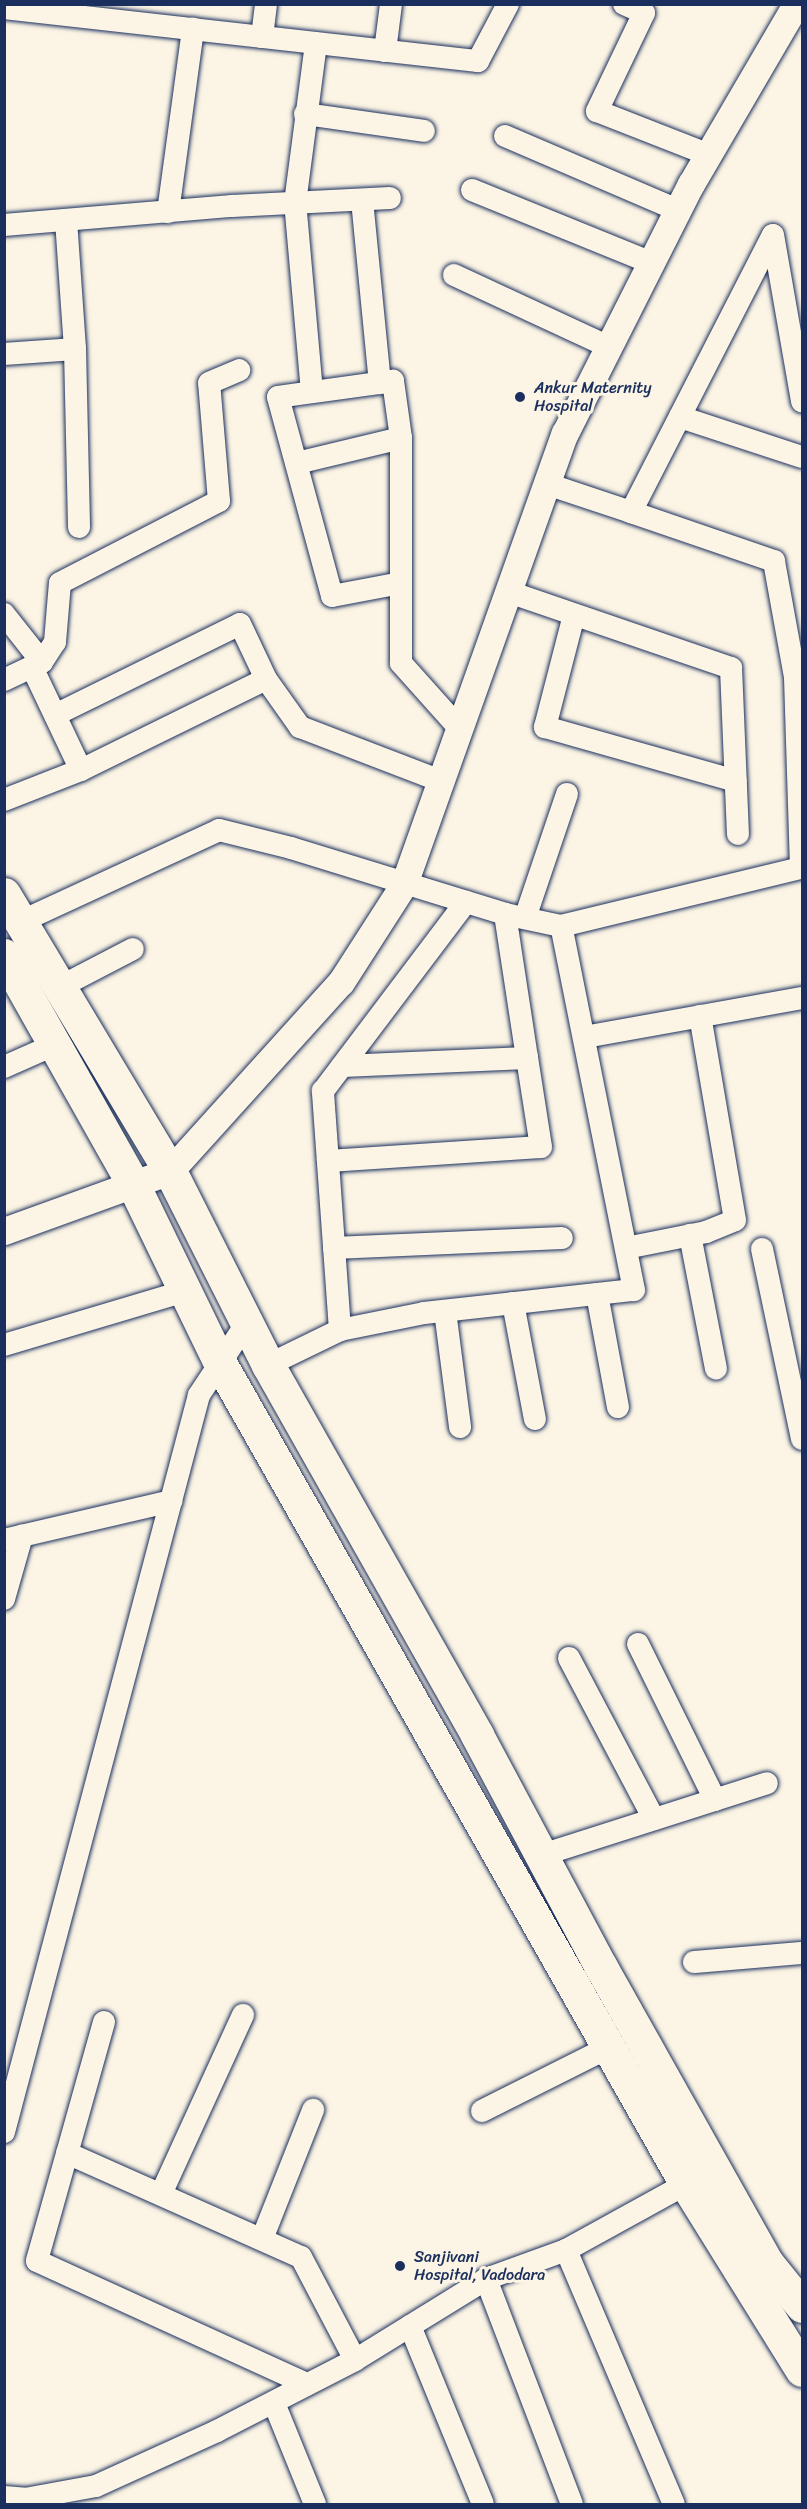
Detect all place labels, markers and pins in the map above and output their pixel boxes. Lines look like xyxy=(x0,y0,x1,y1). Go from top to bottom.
place label: Ankur Maternity Hospital xyxy=(534,378,652,416)
marker: Ankur Maternity Hospital xyxy=(511,388,529,406)
place label: Sanjivani Hospital, Vadodara xyxy=(414,2247,545,2285)
marker: Sanjivani Hospital, Vadodara xyxy=(391,2257,409,2275)

